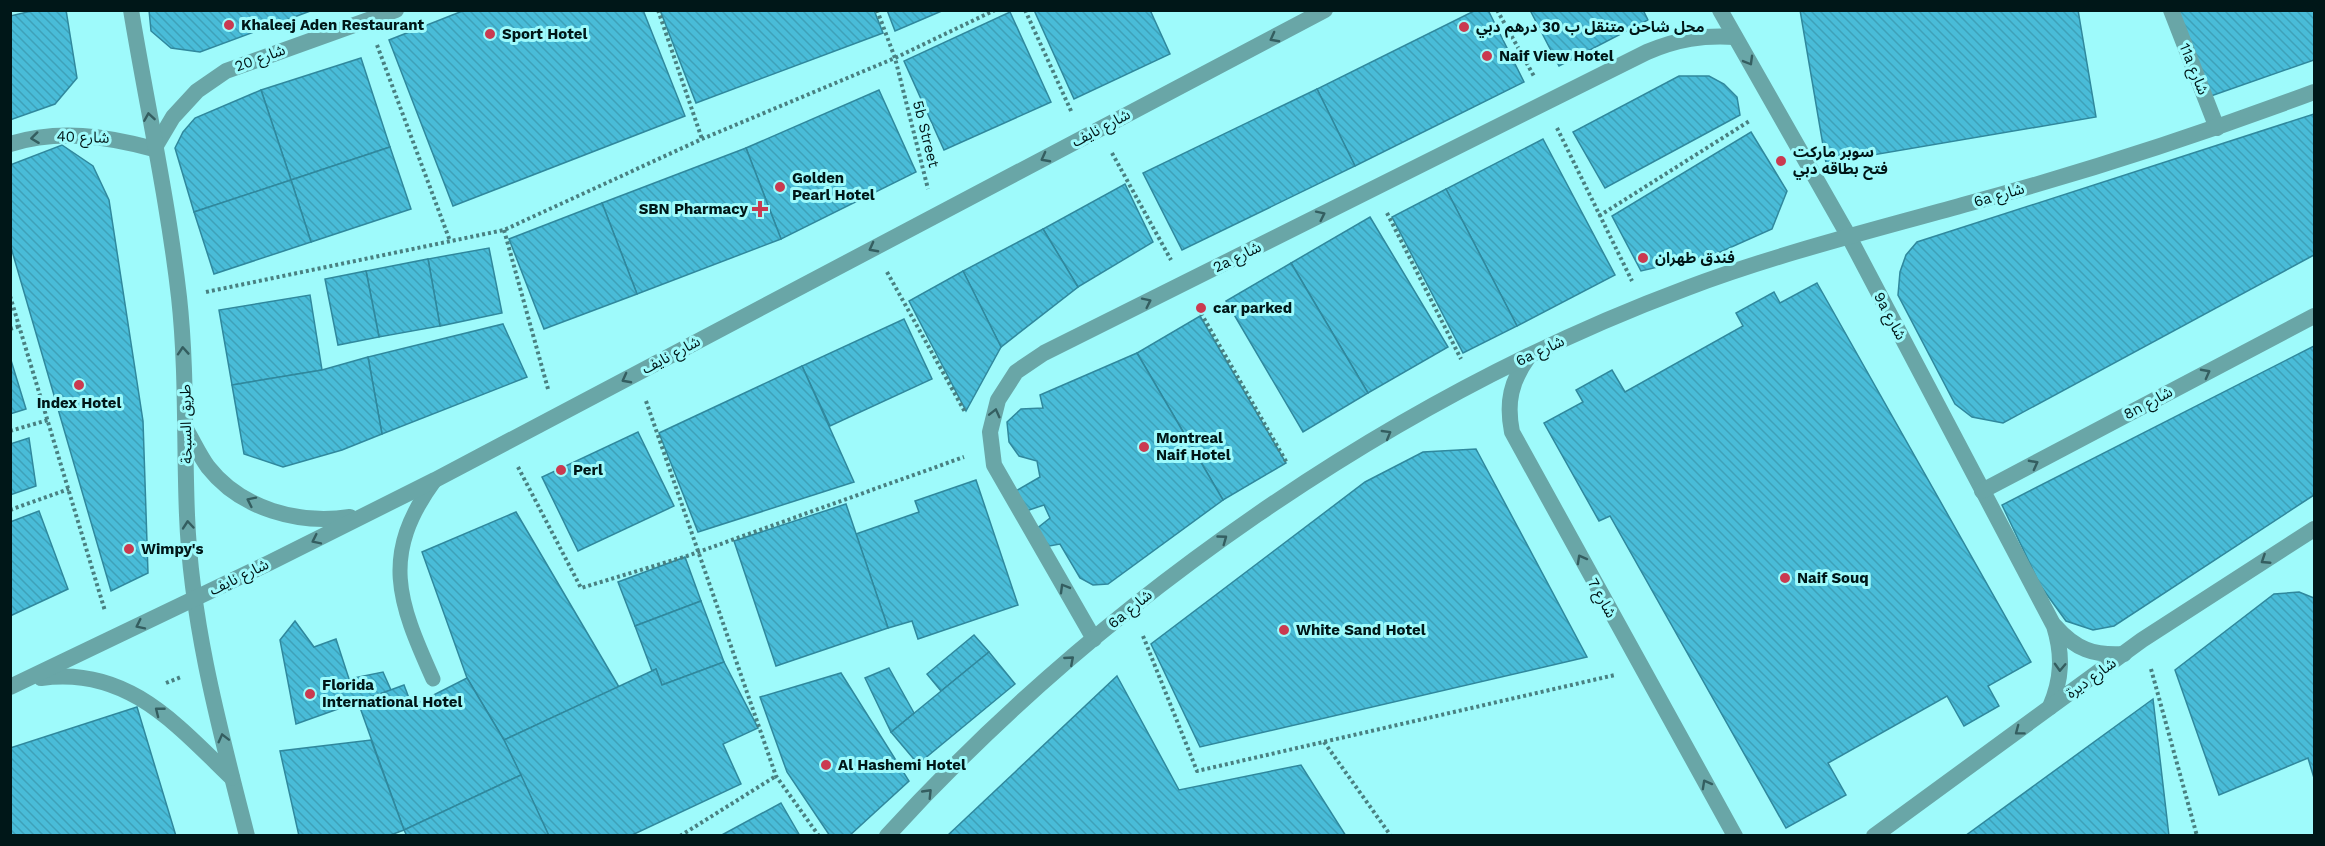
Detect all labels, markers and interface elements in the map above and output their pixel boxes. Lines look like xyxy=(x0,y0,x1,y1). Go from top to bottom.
place label: Khaleej Aden Restaurant xyxy=(241,16,424,34)
marker: Khaleej Aden Restaurant xyxy=(222,18,236,32)
place label: محل شاحن متنقل ب 30 درهم دبي xyxy=(1476,18,1704,38)
marker: محل شاحن متنقل ب 30 درهم دبي xyxy=(1457,20,1471,34)
place label: Sport Hotel xyxy=(502,25,587,43)
marker: Sport Hotel xyxy=(483,27,497,41)
one-way arrow xyxy=(1269,31,1280,42)
street label: شارع 20 xyxy=(232,40,289,78)
street label: 11a شارع xyxy=(2173,40,2213,99)
place label: Naif View Hotel xyxy=(1499,47,1614,65)
marker: Naif View Hotel xyxy=(1480,49,1494,63)
one-way arrow xyxy=(1742,55,1753,65)
street label: 5b Street xyxy=(909,99,943,170)
street label: شارع نايف xyxy=(1069,105,1135,154)
one-way arrow xyxy=(143,112,156,122)
street label: شارع 40 xyxy=(56,127,110,150)
one-way arrow xyxy=(30,132,39,144)
place label: سوبر ماركت فتح بطاقه دبي xyxy=(1793,143,1888,180)
one-way arrow xyxy=(1041,151,1051,162)
marker: سوبر ماركت فتح بطاقه دبي xyxy=(1774,154,1788,168)
place label: Golden Pearl Hotel xyxy=(792,169,875,204)
street label: 6a شارع xyxy=(1972,179,2027,214)
marker: Golden Pearl Hotel xyxy=(773,180,787,194)
place label: SBN Pharmacy xyxy=(639,200,749,218)
marker: SBN Pharmacy xyxy=(753,202,767,216)
one-way arrow xyxy=(1315,210,1326,222)
street label: 2a شارع xyxy=(1210,238,1266,279)
one-way arrow xyxy=(868,241,879,252)
place label: فندق طهران xyxy=(1655,249,1735,267)
marker: فندق طهران xyxy=(1636,251,1650,265)
street label: 9a شارع xyxy=(1867,289,1910,345)
one-way arrow xyxy=(1140,297,1151,309)
place label: car parked xyxy=(1213,299,1292,317)
marker: car parked xyxy=(1194,301,1208,315)
street label: شارع نايف xyxy=(639,332,705,381)
street label: 6a شارع xyxy=(1513,332,1569,373)
one-way arrow xyxy=(177,347,190,356)
one-way arrow xyxy=(2200,369,2210,380)
one-way arrow xyxy=(621,371,632,383)
marker: Index Hotel xyxy=(72,378,86,392)
street label: 8n شارع xyxy=(2120,383,2177,426)
street label: طريق السبخة xyxy=(176,384,197,464)
place label: Index Hotel xyxy=(37,394,121,412)
one-way arrow xyxy=(987,408,1000,418)
place label: Montreal Naif Hotel xyxy=(1156,429,1231,464)
one-way arrow xyxy=(1381,429,1391,441)
marker: Montreal Naif Hotel xyxy=(1137,440,1151,454)
one-way arrow xyxy=(2027,459,2038,471)
place label: Perl xyxy=(573,461,603,479)
marker: Perl xyxy=(554,463,568,477)
one-way arrow xyxy=(246,496,257,508)
one-way arrow xyxy=(182,521,195,530)
one-way arrow xyxy=(312,533,322,544)
one-way arrow xyxy=(1216,535,1227,546)
place label: Wimpy's xyxy=(141,540,204,558)
marker: Wimpy's xyxy=(122,542,136,556)
one-way arrow xyxy=(2261,553,2271,565)
street label: شارع نايف xyxy=(206,555,273,602)
one-way arrow xyxy=(1577,555,1588,565)
place label: Naif Souq xyxy=(1797,569,1869,587)
marker: Naif Souq xyxy=(1778,571,1792,585)
street label: شارع 7 xyxy=(1581,575,1620,623)
one-way arrow xyxy=(1060,584,1072,594)
street label: 6a شارع xyxy=(1104,586,1158,635)
one-way arrow xyxy=(136,617,147,629)
place label: White Sand Hotel xyxy=(1296,621,1426,639)
marker: White Sand Hotel xyxy=(1277,623,1291,637)
street label: شارع ديرة xyxy=(2062,654,2121,705)
one-way arrow xyxy=(1063,656,1074,667)
one-way arrow xyxy=(2054,662,2067,671)
place label: Florida International Hotel xyxy=(322,676,463,711)
marker: Florida International Hotel xyxy=(303,687,317,701)
one-way arrow xyxy=(155,707,166,718)
one-way arrow xyxy=(2014,724,2025,735)
one-way arrow xyxy=(217,733,230,743)
place label: Al Hashemi Hotel xyxy=(838,756,966,774)
marker: Al Hashemi Hotel xyxy=(819,758,833,772)
one-way arrow xyxy=(1702,780,1713,791)
one-way arrow xyxy=(920,789,931,800)

